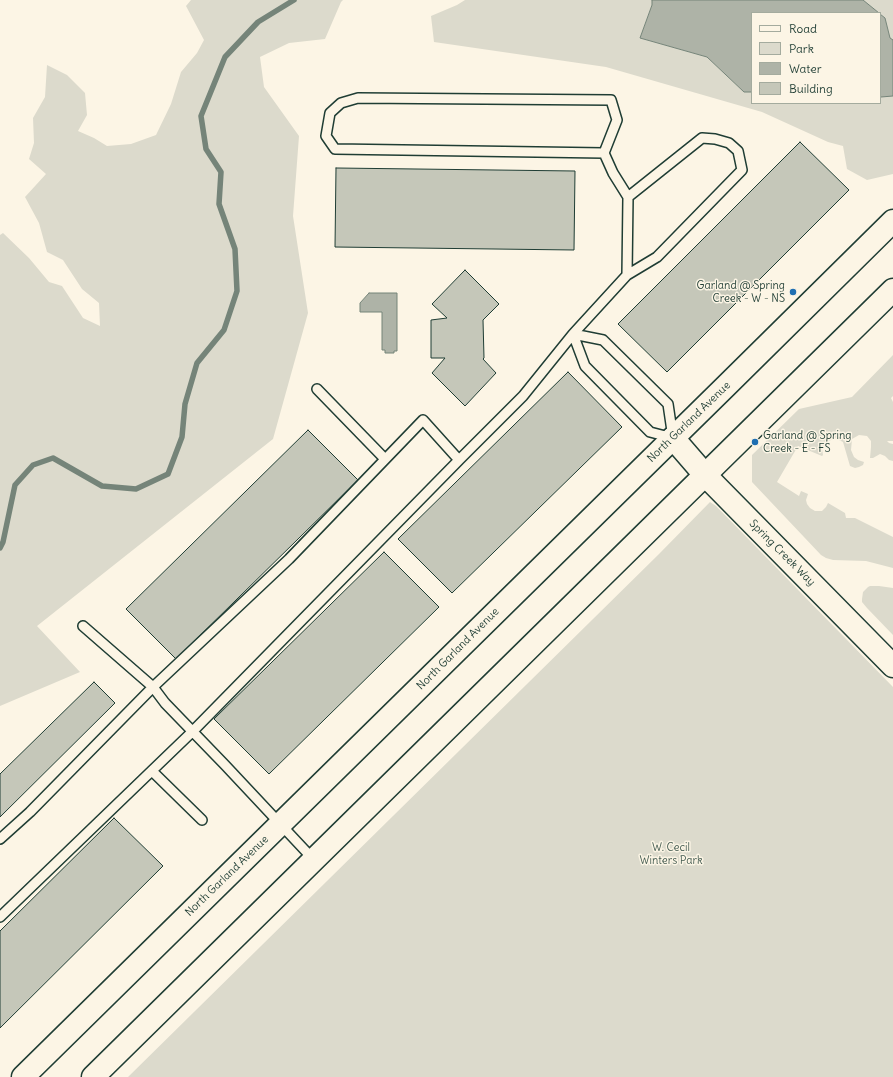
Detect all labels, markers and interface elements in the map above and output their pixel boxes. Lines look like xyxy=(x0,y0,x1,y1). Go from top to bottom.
legend xyxy=(751,12,881,104)
text: Road xyxy=(789,21,817,36)
text: Park xyxy=(789,41,814,56)
text: Water xyxy=(789,61,822,76)
text: Building xyxy=(789,81,833,96)
place label: Garland @ Spring Creek - W - NS xyxy=(697,279,785,305)
marker: Garland @ Spring Creek - W - NS xyxy=(788,287,798,297)
street label: North Garland Avenue xyxy=(645,379,733,465)
place label: Garland @ Spring Creek - E - FS xyxy=(763,429,851,455)
marker: Garland @ Spring Creek - E - FS xyxy=(750,437,760,447)
street label: Spring Creek Way xyxy=(746,517,818,589)
street label: North Garland Avenue xyxy=(414,605,502,693)
street label: North Garland Avenue xyxy=(183,833,271,919)
park label: W. Cecil Winters Park xyxy=(639,841,703,867)

